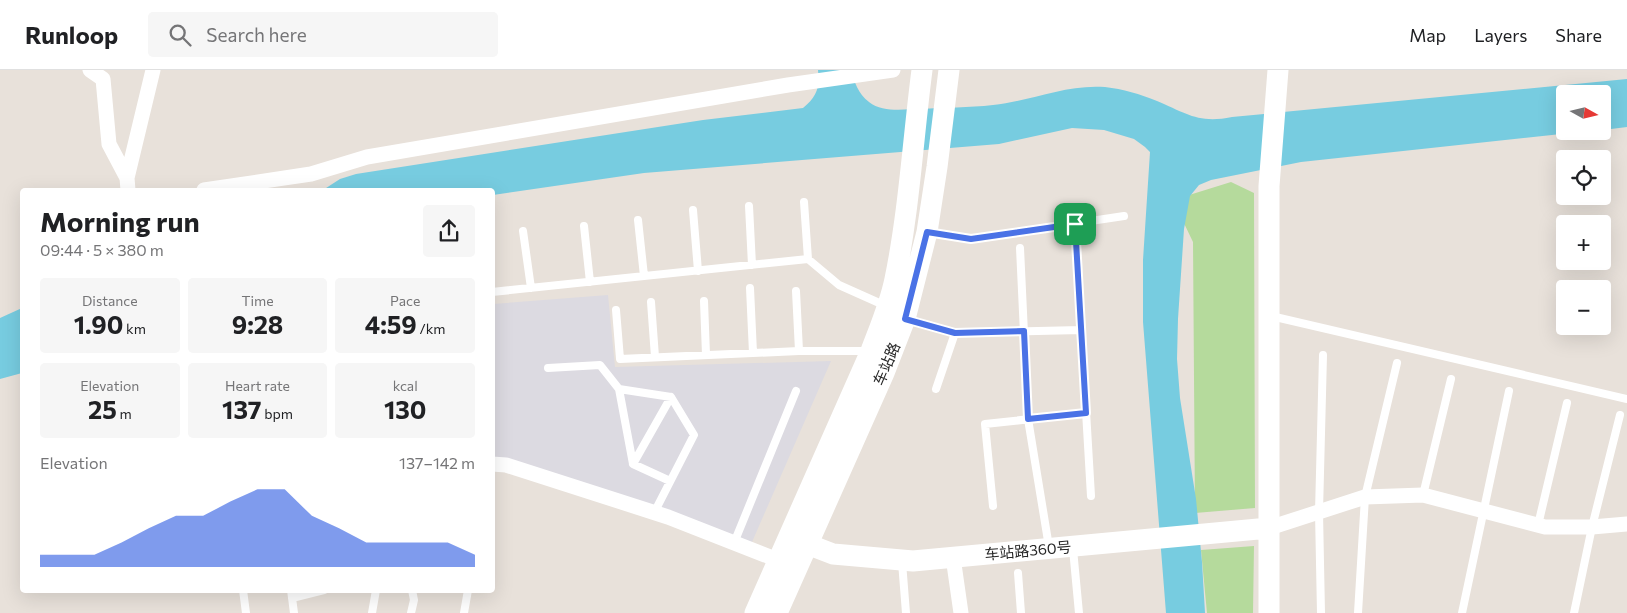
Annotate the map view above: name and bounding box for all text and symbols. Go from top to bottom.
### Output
search box [148,12,498,57]
text: Runloop [25,20,118,49]
icon: search [166,21,194,49]
text: Search here [206,23,307,46]
text: Map [1409,24,1446,46]
text: Layers [1474,24,1527,46]
text: Share [1555,24,1602,46]
north arrow [1556,85,1611,140]
map controls [1556,85,1611,335]
button: locate [1556,150,1611,205]
pin [1054,203,1096,245]
text: Morning run [40,204,200,238]
button: share [423,205,475,257]
icon: arrive [1061,210,1089,238]
button: + [1556,215,1611,270]
text: 09:44 · 5 × 380 m [40,240,164,259]
button: − [1556,280,1611,335]
text: Distance [82,292,138,309]
text: Time [241,292,274,309]
text: Pace [390,292,420,309]
text: 1.90 [74,309,123,339]
text: 9:28 [232,309,283,339]
text: 4:59 [365,309,417,339]
text: km [123,320,146,337]
text: /km [417,320,446,337]
street label: 车站路 [869,339,903,388]
text: Elevation [80,377,139,394]
text: Heart rate [225,377,290,394]
text: kcal [393,377,418,394]
text: 25 [88,394,117,424]
text: 137 [222,394,261,424]
text: 130 [384,394,426,424]
text: m [117,405,132,422]
text: bpm [261,405,293,422]
text: Elevation [40,453,108,472]
text: 137–142 m [399,453,475,472]
street label: 车站路360号 [984,537,1072,563]

